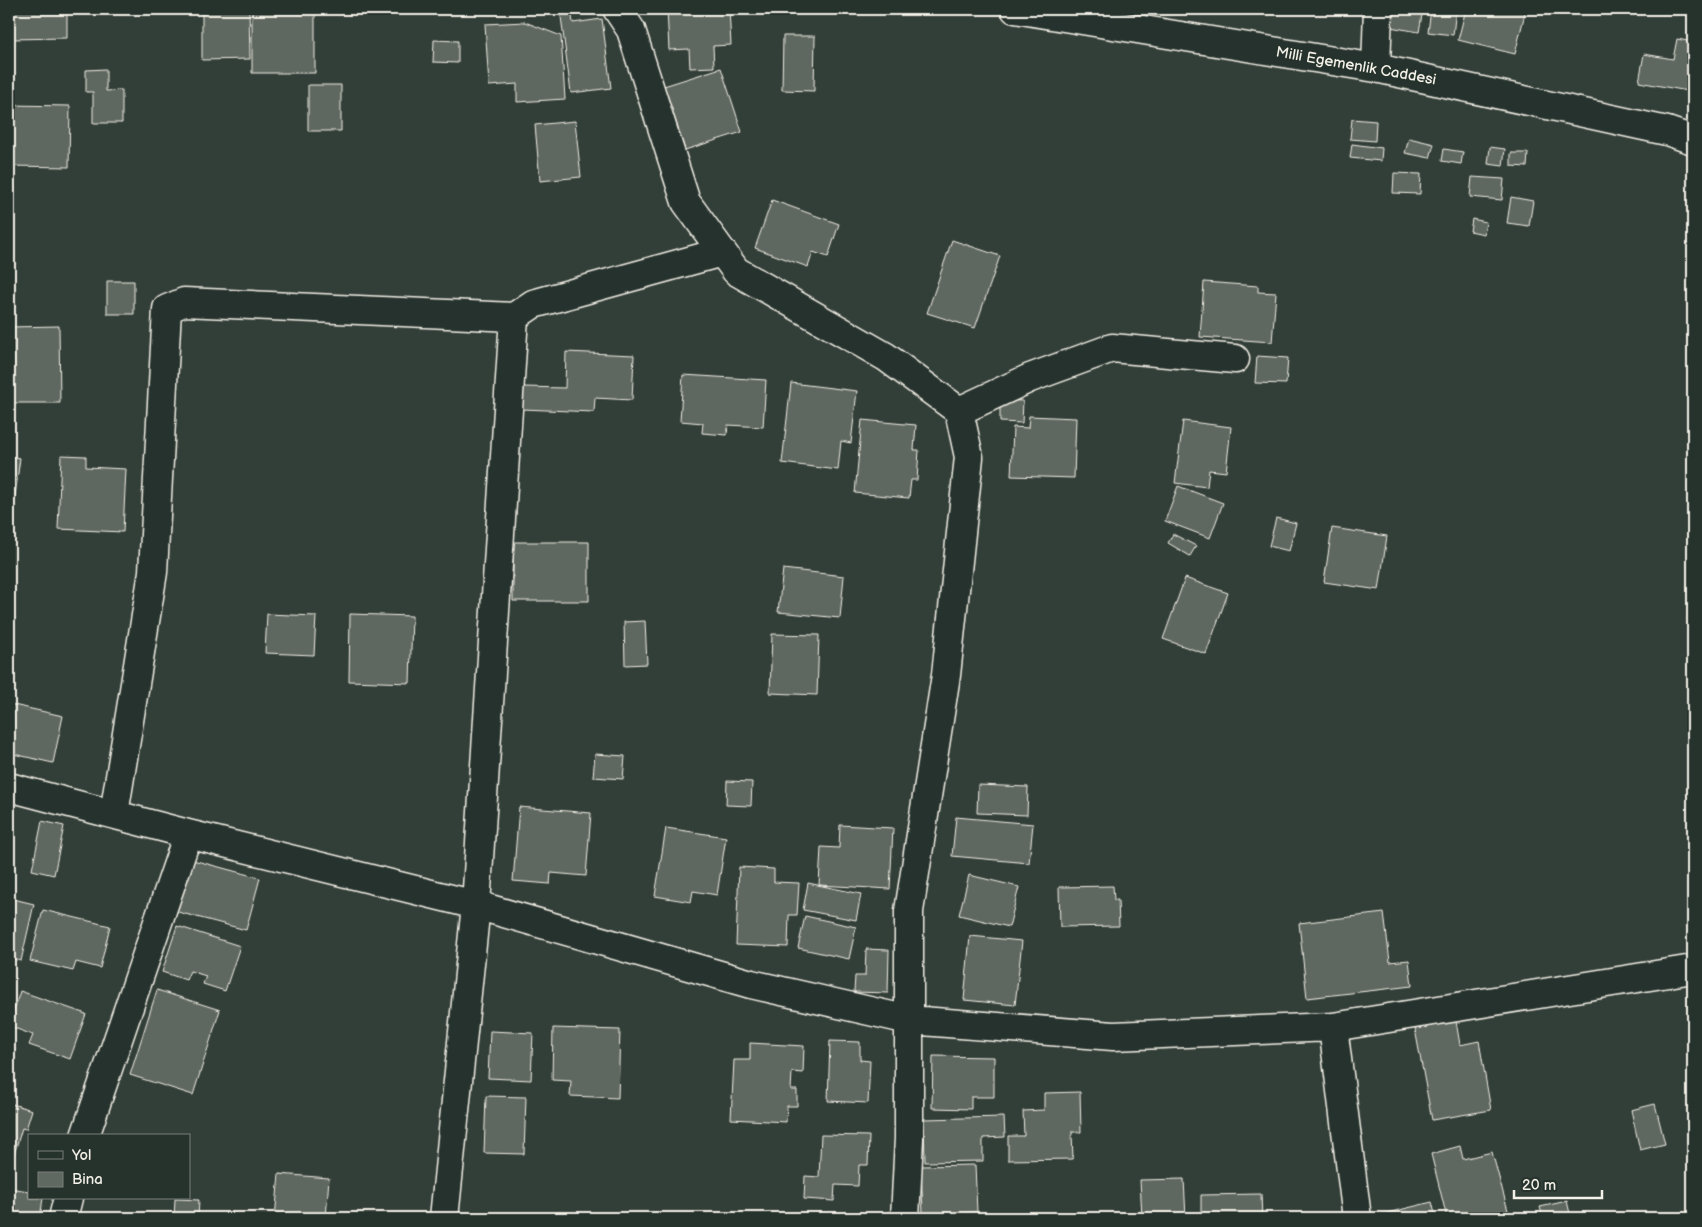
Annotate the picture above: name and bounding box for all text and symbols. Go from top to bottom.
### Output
street label: Milli Egemenlik Caddesi [1274,43,1438,89]
legend [28,1134,190,1200]
text: Yol [71,1146,91,1165]
scale bar [1514,1167,1602,1199]
text: Bina [72,1170,103,1189]
text: 20 m [1522,1176,1556,1195]

